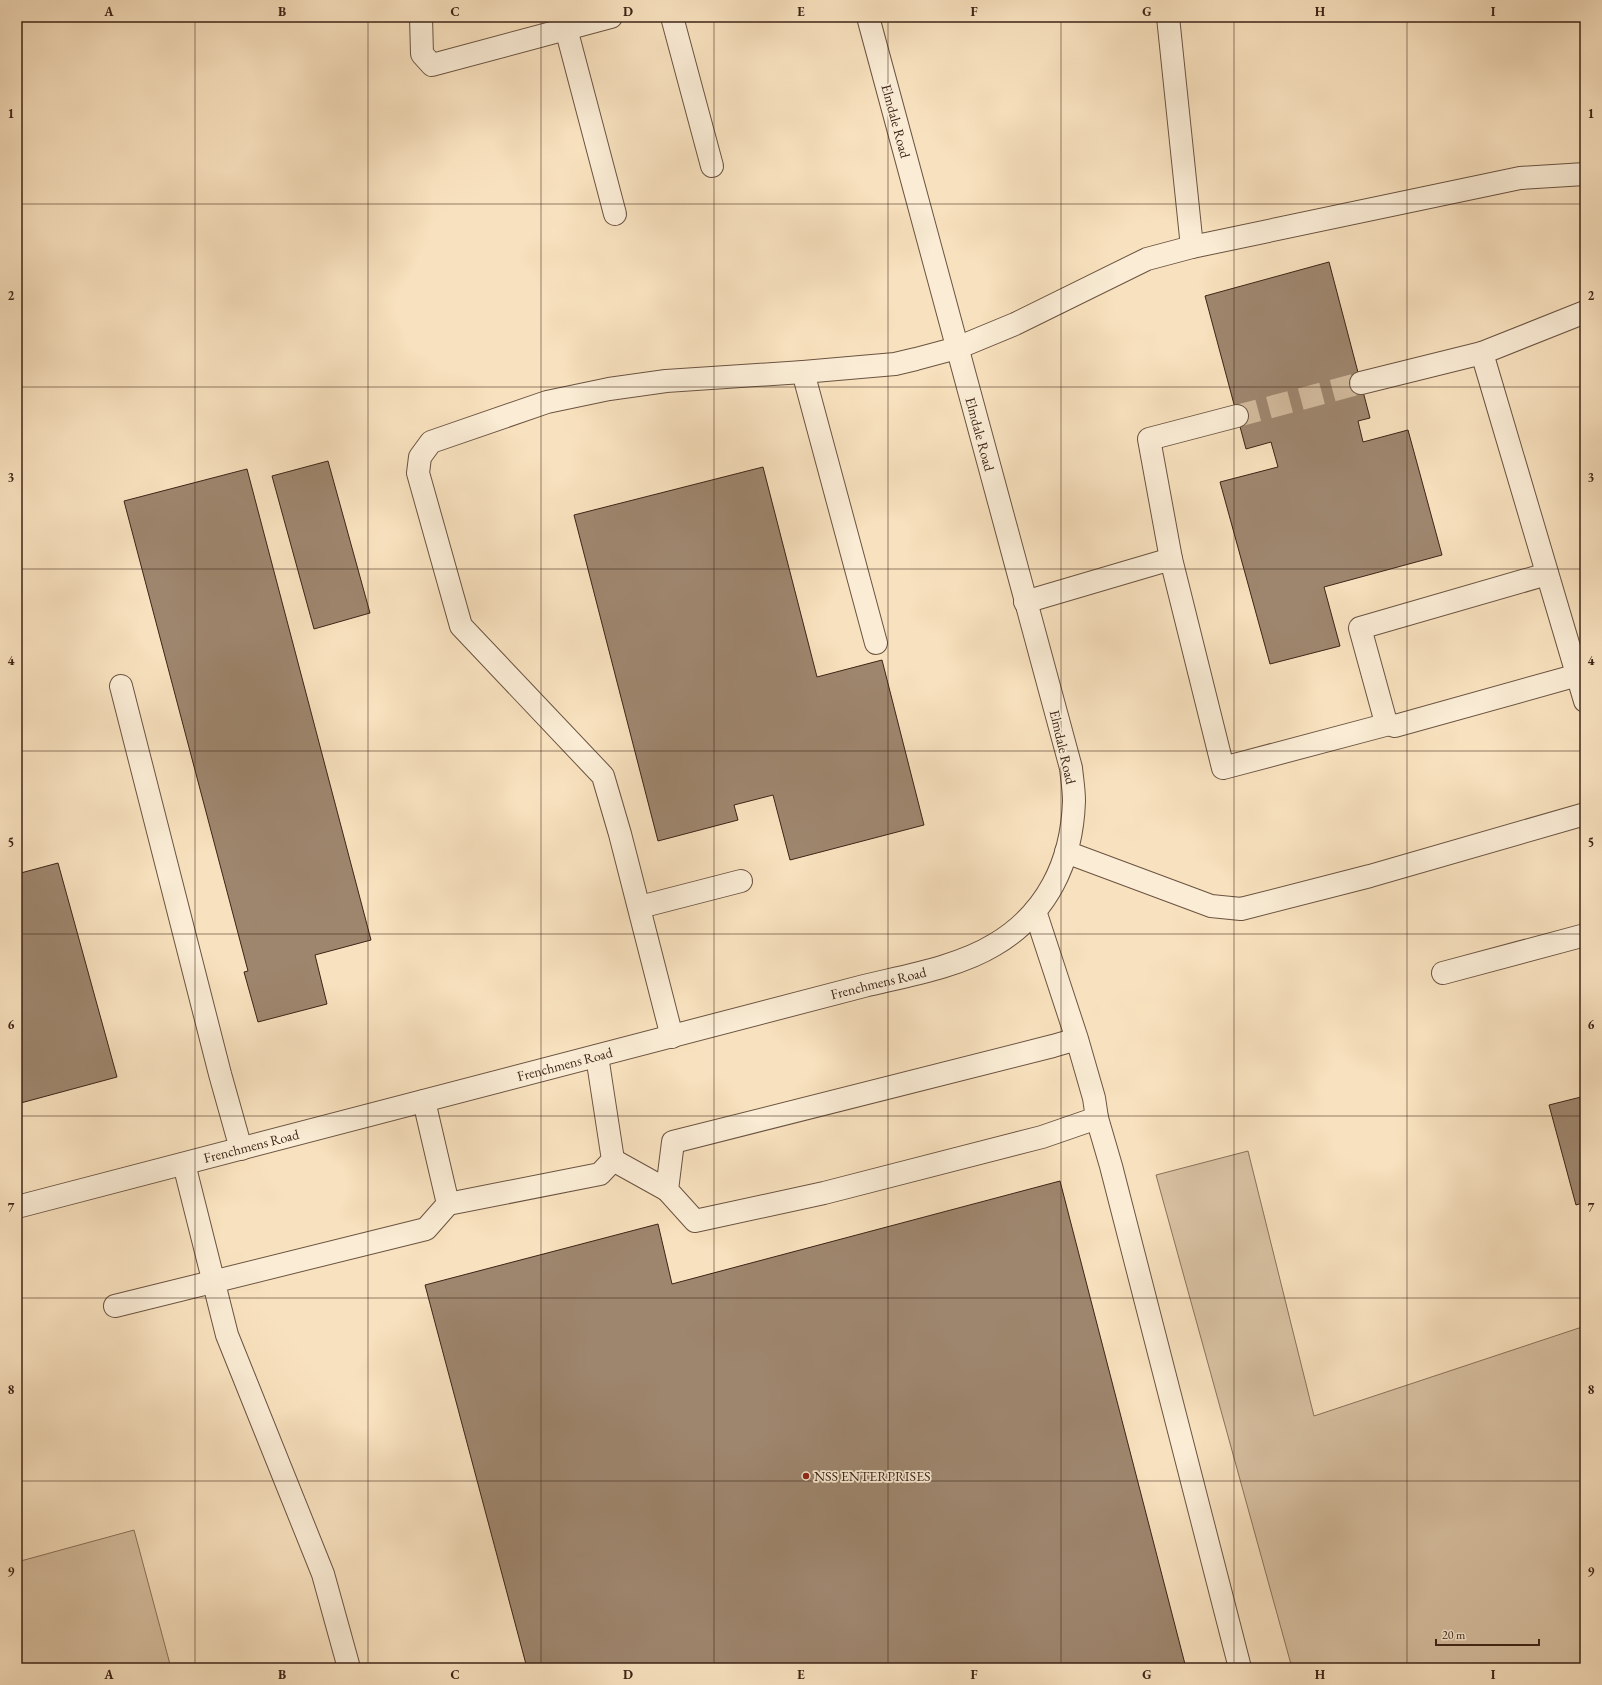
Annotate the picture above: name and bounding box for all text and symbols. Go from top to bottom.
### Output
text: A [103,3,114,20]
text: B [278,3,286,20]
text: C [450,3,460,20]
text: D [623,3,633,20]
text: E [797,3,805,20]
text: F [970,3,978,20]
text: G [1142,3,1152,20]
text: H [1315,3,1326,20]
text: I [1491,3,1496,20]
street label: Elmdale Road [878,82,915,161]
text: 1 [8,105,15,122]
text: 1 [1588,105,1595,122]
text: 2 [8,287,15,304]
text: 2 [1588,287,1595,304]
street label: Elmdale Road [962,395,999,474]
text: 3 [8,469,15,486]
text: 3 [1588,469,1595,486]
text: 4 [8,652,15,669]
text: 4 [1588,652,1595,669]
street label: Elmdale Road [1046,708,1080,787]
text: 5 [8,834,14,851]
text: 5 [1588,834,1594,851]
street label: Frenchmens Road [828,962,929,1003]
text: 6 [8,1016,15,1033]
text: 6 [1588,1016,1595,1033]
street label: Frenchmens Road [515,1043,615,1085]
street label: Frenchmens Road [201,1125,302,1167]
text: 7 [8,1199,15,1216]
text: 7 [1588,1199,1595,1216]
text: 8 [8,1381,15,1398]
text: 8 [1588,1381,1595,1398]
place label: NSS ENTERPRISES [814,1467,931,1485]
marker: NSS ENTERPRISES [801,1471,811,1481]
text: 9 [8,1563,15,1580]
text: 9 [1588,1563,1595,1580]
scale bar [1436,1621,1539,1647]
text: 20 m [1442,1627,1466,1643]
text: A [103,1666,114,1683]
text: B [278,1666,286,1683]
text: C [450,1666,460,1683]
text: D [623,1666,633,1683]
text: E [797,1666,805,1683]
text: F [970,1666,978,1683]
text: G [1142,1666,1152,1683]
text: H [1315,1666,1326,1683]
text: I [1491,1666,1496,1683]

